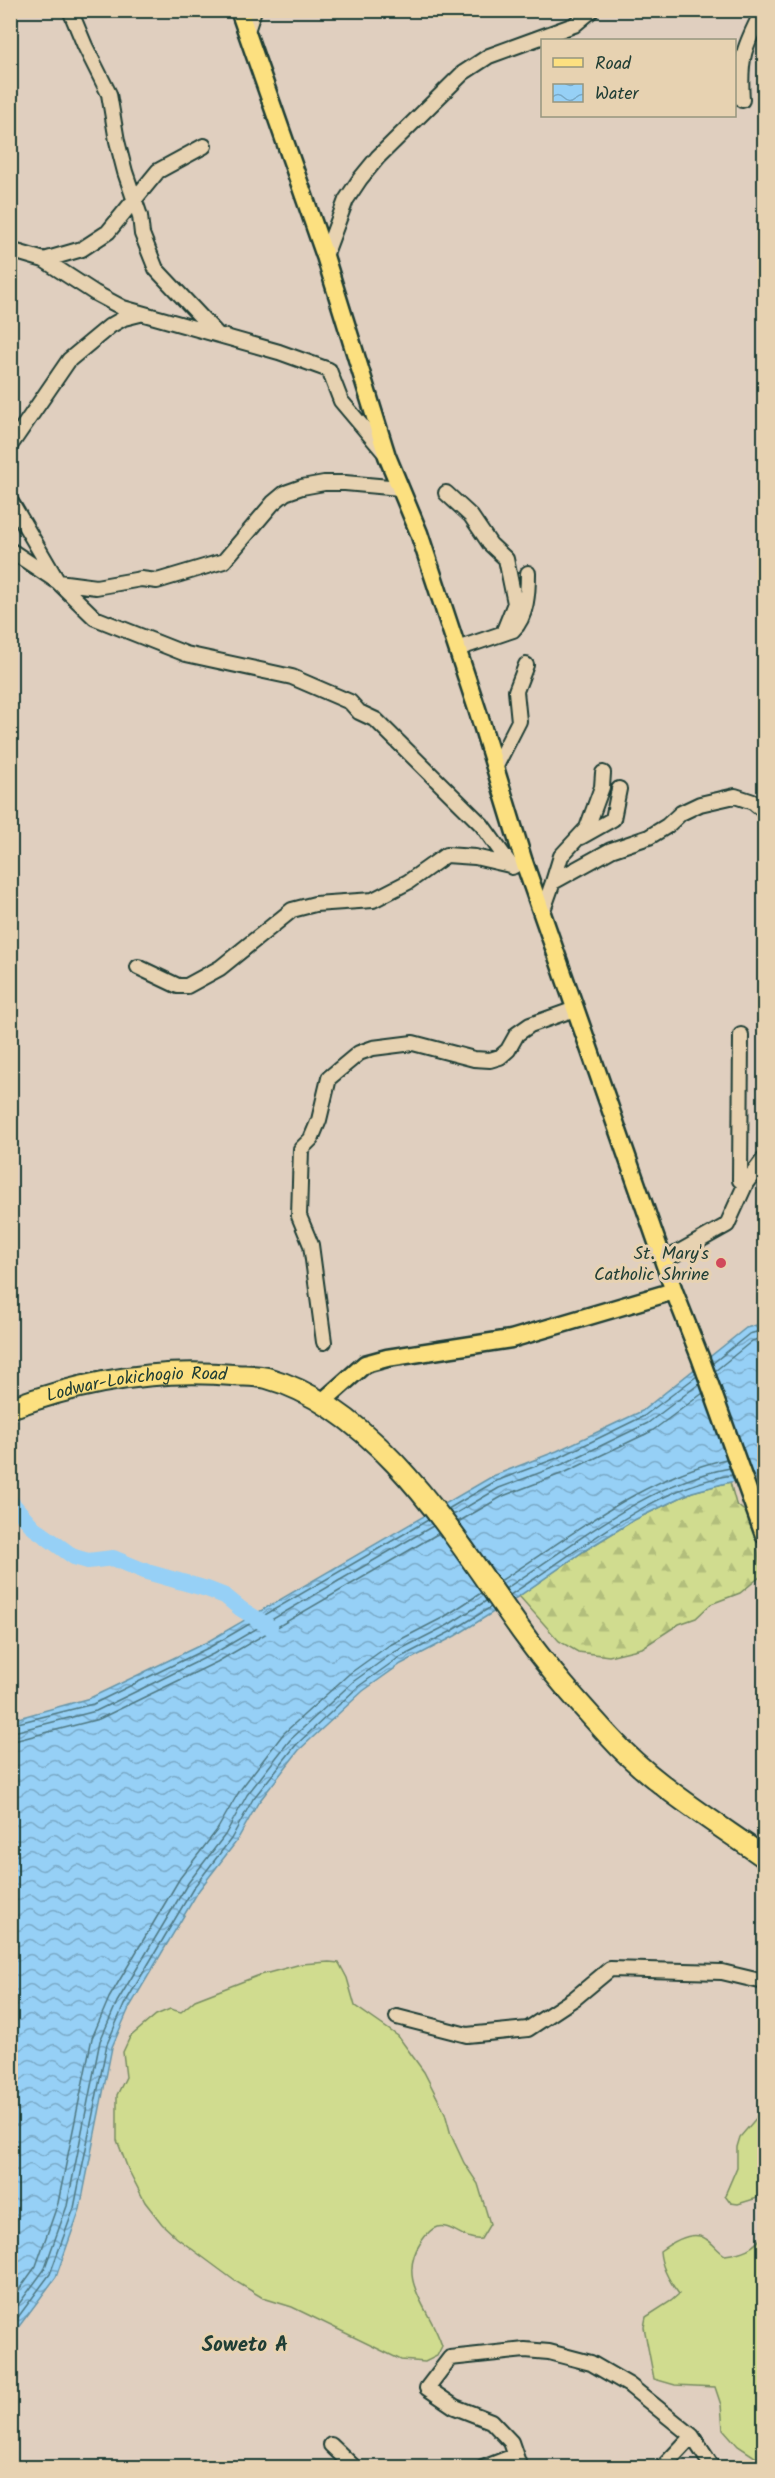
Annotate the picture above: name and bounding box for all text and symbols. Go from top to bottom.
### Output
legend [541,39,736,117]
text: Road [595,50,632,79]
text: Water [595,80,640,109]
place label: St. Mary's Catholic Shrine [594,1240,709,1290]
marker: St. Mary's Catholic Shrine [714,1256,728,1270]
street label: Lodwar-Lokichogio Road [43,1360,229,1411]
district label: Soweto A [202,2329,288,2362]

